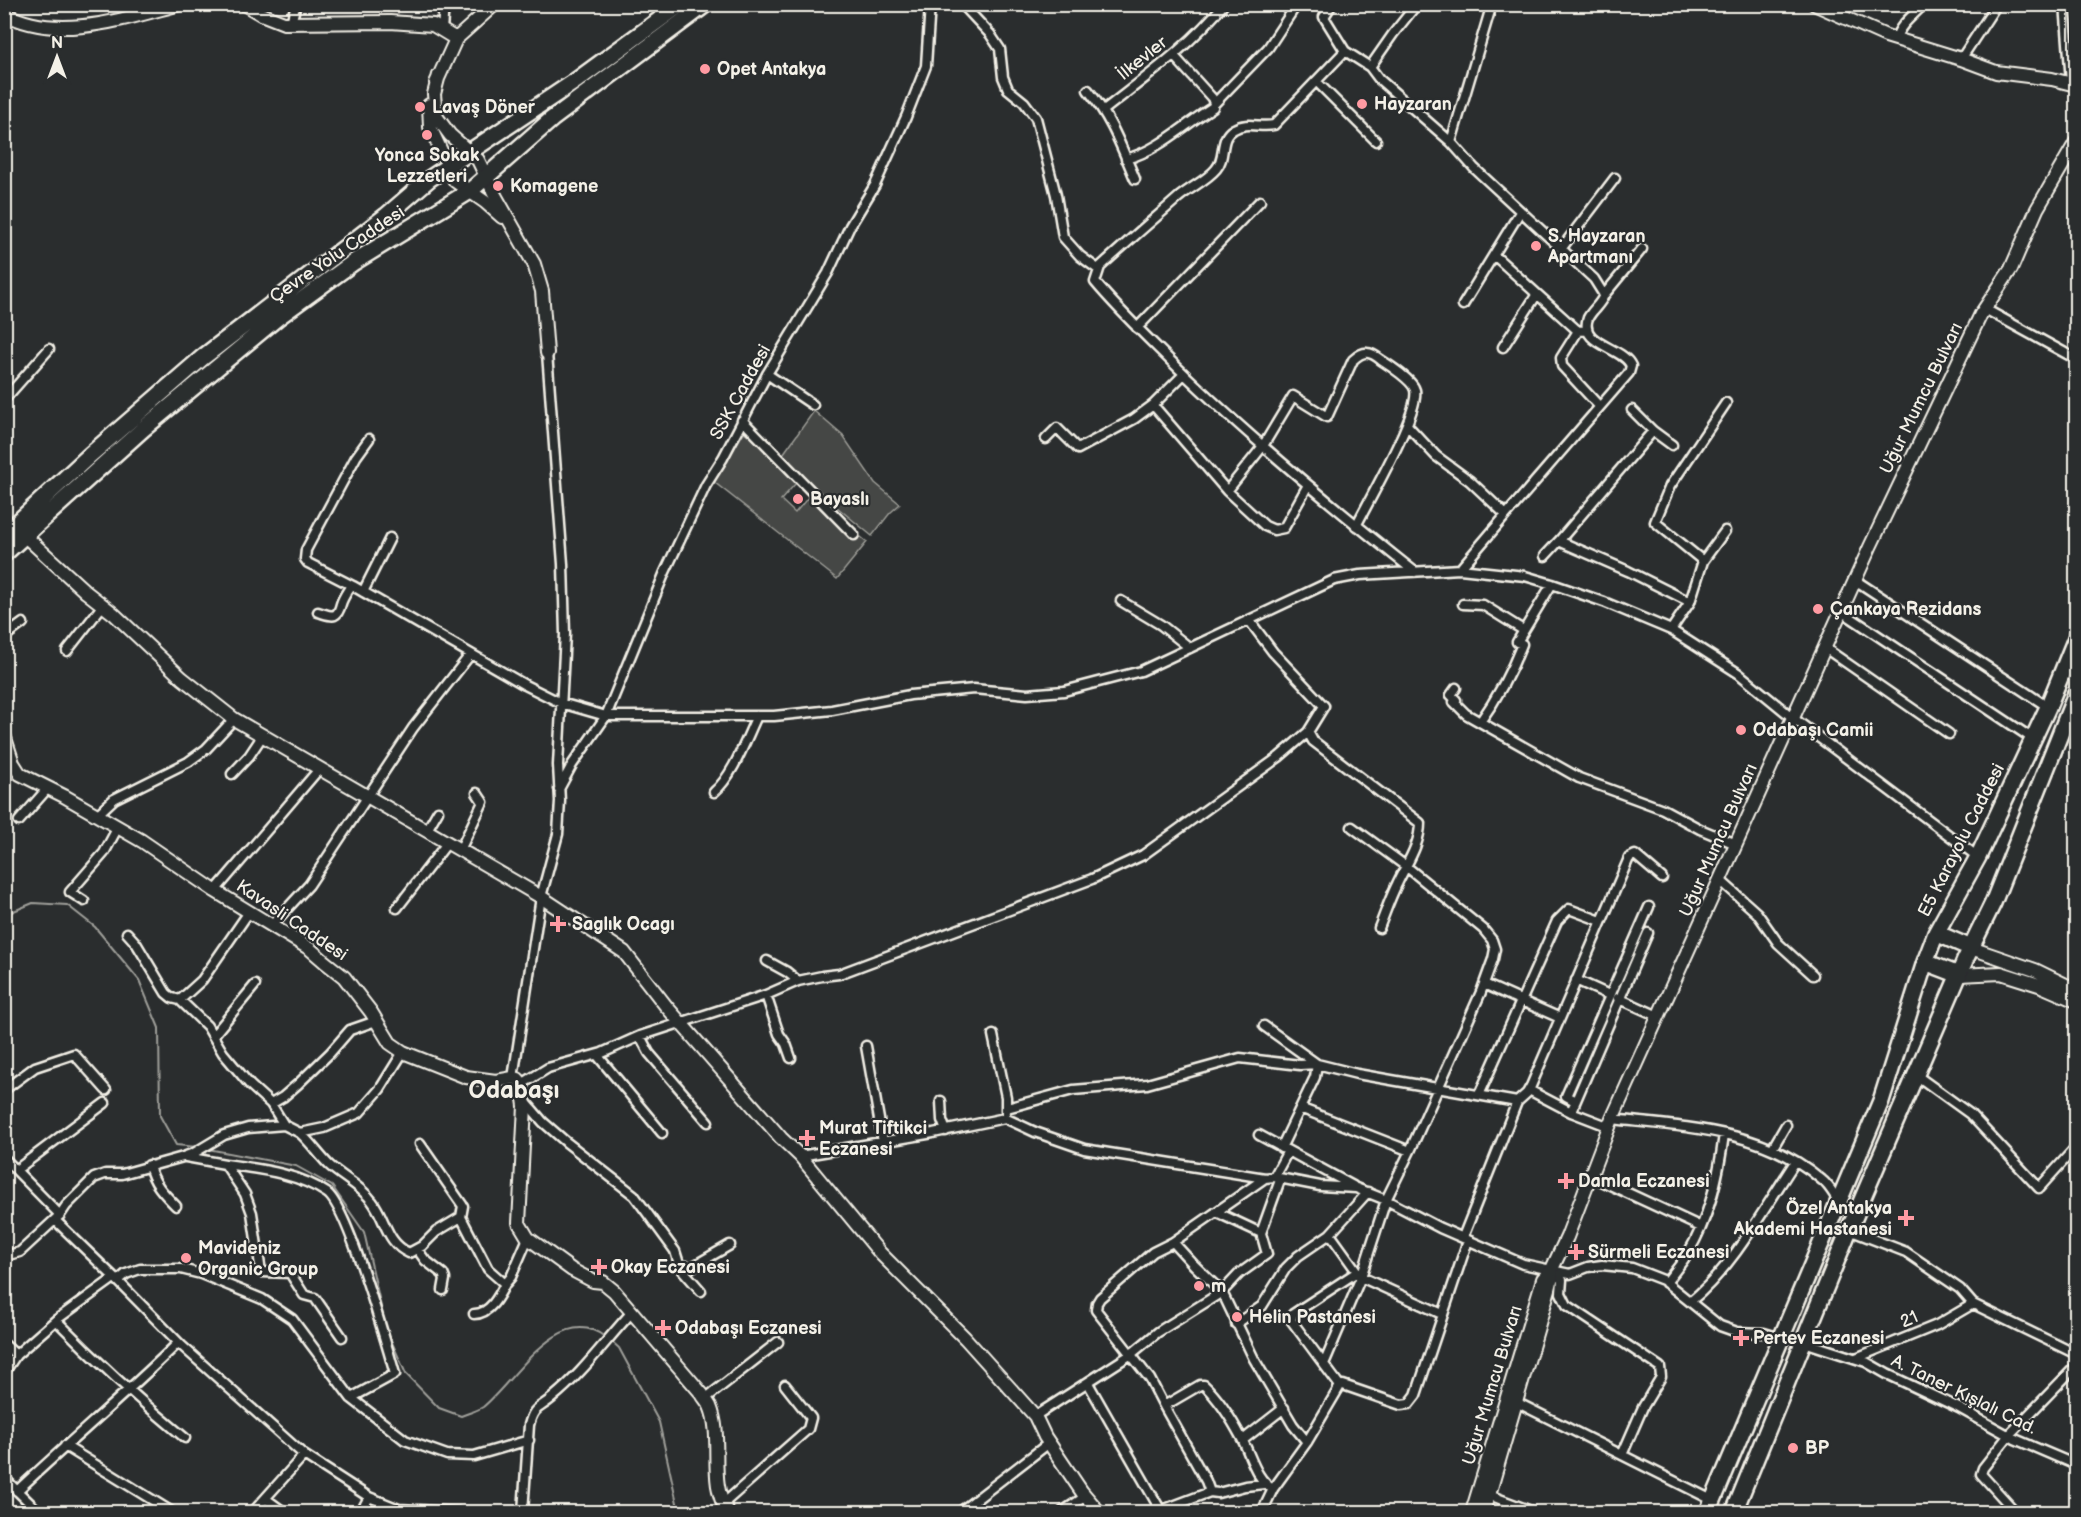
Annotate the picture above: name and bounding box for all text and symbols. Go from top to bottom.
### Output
north arrow [27,27,87,87]
street label: İlkevler [1113,31,1172,85]
text: N [51,34,63,53]
place label: Opet Antakya [717,59,826,80]
marker: Opet Antakya [698,62,712,76]
place label: Hayzaran [1374,94,1452,115]
place label: Lavaş Döner [432,97,536,118]
marker: Hayzaran [1355,97,1369,111]
marker: Lavaş Döner [413,100,427,114]
marker: Yonca Sokak Lezzetleri [420,128,434,142]
place label: Yonca Sokak Lezzetleri [375,145,480,187]
place label: Komagene [510,176,598,197]
marker: Komagene [491,179,505,193]
street label: Çevre Yolu Caddesi [266,202,409,307]
place label: S. Hayzaran Apartmanı [1547,226,1645,268]
marker: S. Hayzaran Apartmanı [1529,239,1543,253]
street label: Uğur Mumcu Bulvarı [1876,319,1967,477]
street label: SSK Caddesi [706,341,775,444]
place label: Bayaslı [810,489,869,510]
marker: Bayaslı [791,492,805,506]
place label: Çankaya Rezidans [1830,599,1982,620]
marker: Çankaya Rezidans [1811,602,1825,616]
place label: Odabaşı Camii [1753,720,1873,741]
marker: Odabaşı Camii [1734,723,1748,737]
street label: Uğur Mumcu Bulvarı [1675,760,1762,920]
street label: E5 Karayolu Caddesi [1914,760,2009,920]
street label: Kavasli Caddesi [232,875,351,965]
place label: Saglık Ocagı [572,914,675,935]
marker: Saglık Ocagı [549,915,567,933]
district label: Odabaşı [469,1076,559,1105]
place label: Murat Tiftikci Eczanesi [819,1118,927,1160]
marker: Murat Tiftikci Eczanesi [800,1131,814,1145]
place label: Damla Eczanesi [1578,1171,1710,1192]
marker: Damla Eczanesi [1559,1174,1573,1188]
place label: Özel Antakya Akademi Hastanesi [1733,1197,1892,1240]
marker: Özel Antakya Akademi Hastanesi [1897,1209,1915,1227]
place label: Mavideniz Organic Group [198,1238,318,1280]
place label: Sürmeli Eczanesi [1588,1242,1729,1263]
marker: Sürmeli Eczanesi [1569,1245,1583,1259]
marker: Mavideniz Organic Group [179,1251,193,1265]
place label: Okay Eczanesi [611,1257,730,1278]
marker: Okay Eczanesi [592,1260,606,1274]
place label: m [1211,1276,1226,1297]
marker: m [1192,1279,1206,1293]
street label: Uğur Mumcu Bulvarı [1458,1303,1527,1467]
street label: 21 [1897,1306,1921,1333]
place label: Helin Pastanesi [1249,1307,1376,1328]
marker: Helin Pastanesi [1230,1310,1244,1324]
place label: Odabaşı Eczanesi [675,1318,822,1339]
marker: Odabaşı Eczanesi [656,1321,670,1335]
place label: Pertev Eczanesi [1753,1328,1884,1349]
marker: Pertev Eczanesi [1734,1331,1748,1345]
street label: A. Taner Kışlalı Cad. [1888,1350,2040,1439]
place label: BP [1805,1438,1830,1459]
marker: BP [1786,1441,1800,1455]

